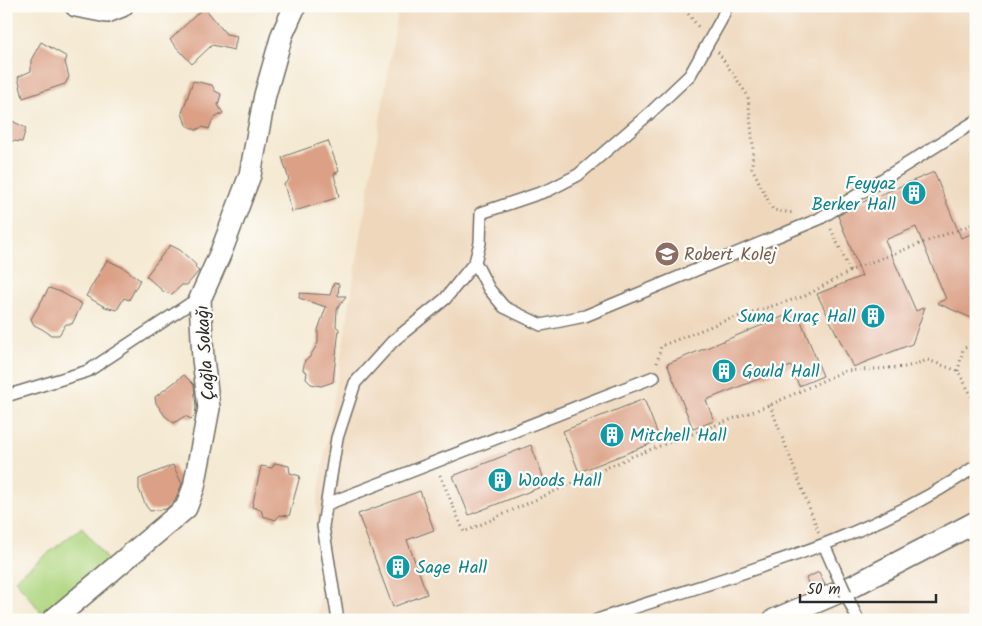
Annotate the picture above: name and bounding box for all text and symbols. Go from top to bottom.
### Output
place label: Feyyaz Berker Hall [811,170,897,220]
building icon: Feyyaz Berker Hall [901,180,927,206]
school or university icon: Robert Kolej [654,241,680,267]
place label: Robert Kolej [684,241,778,270]
place label: Suna Kıraç Hall [738,303,857,332]
building icon: Suna Kıraç Hall [860,303,886,329]
street label: Çağla Sokağı [189,304,224,402]
building icon: Gould Hall [711,358,737,384]
place label: Gould Hall [742,358,820,387]
building icon: Mitchell Hall [599,422,625,448]
place label: Mitchell Hall [630,422,727,451]
building icon: Woods Hall [487,467,513,493]
place label: Woods Hall [518,467,602,496]
building icon: Sage Hall [385,554,411,580]
place label: Sage Hall [416,554,488,583]
scale bar [800,571,936,603]
text: 50 m [807,578,841,602]

